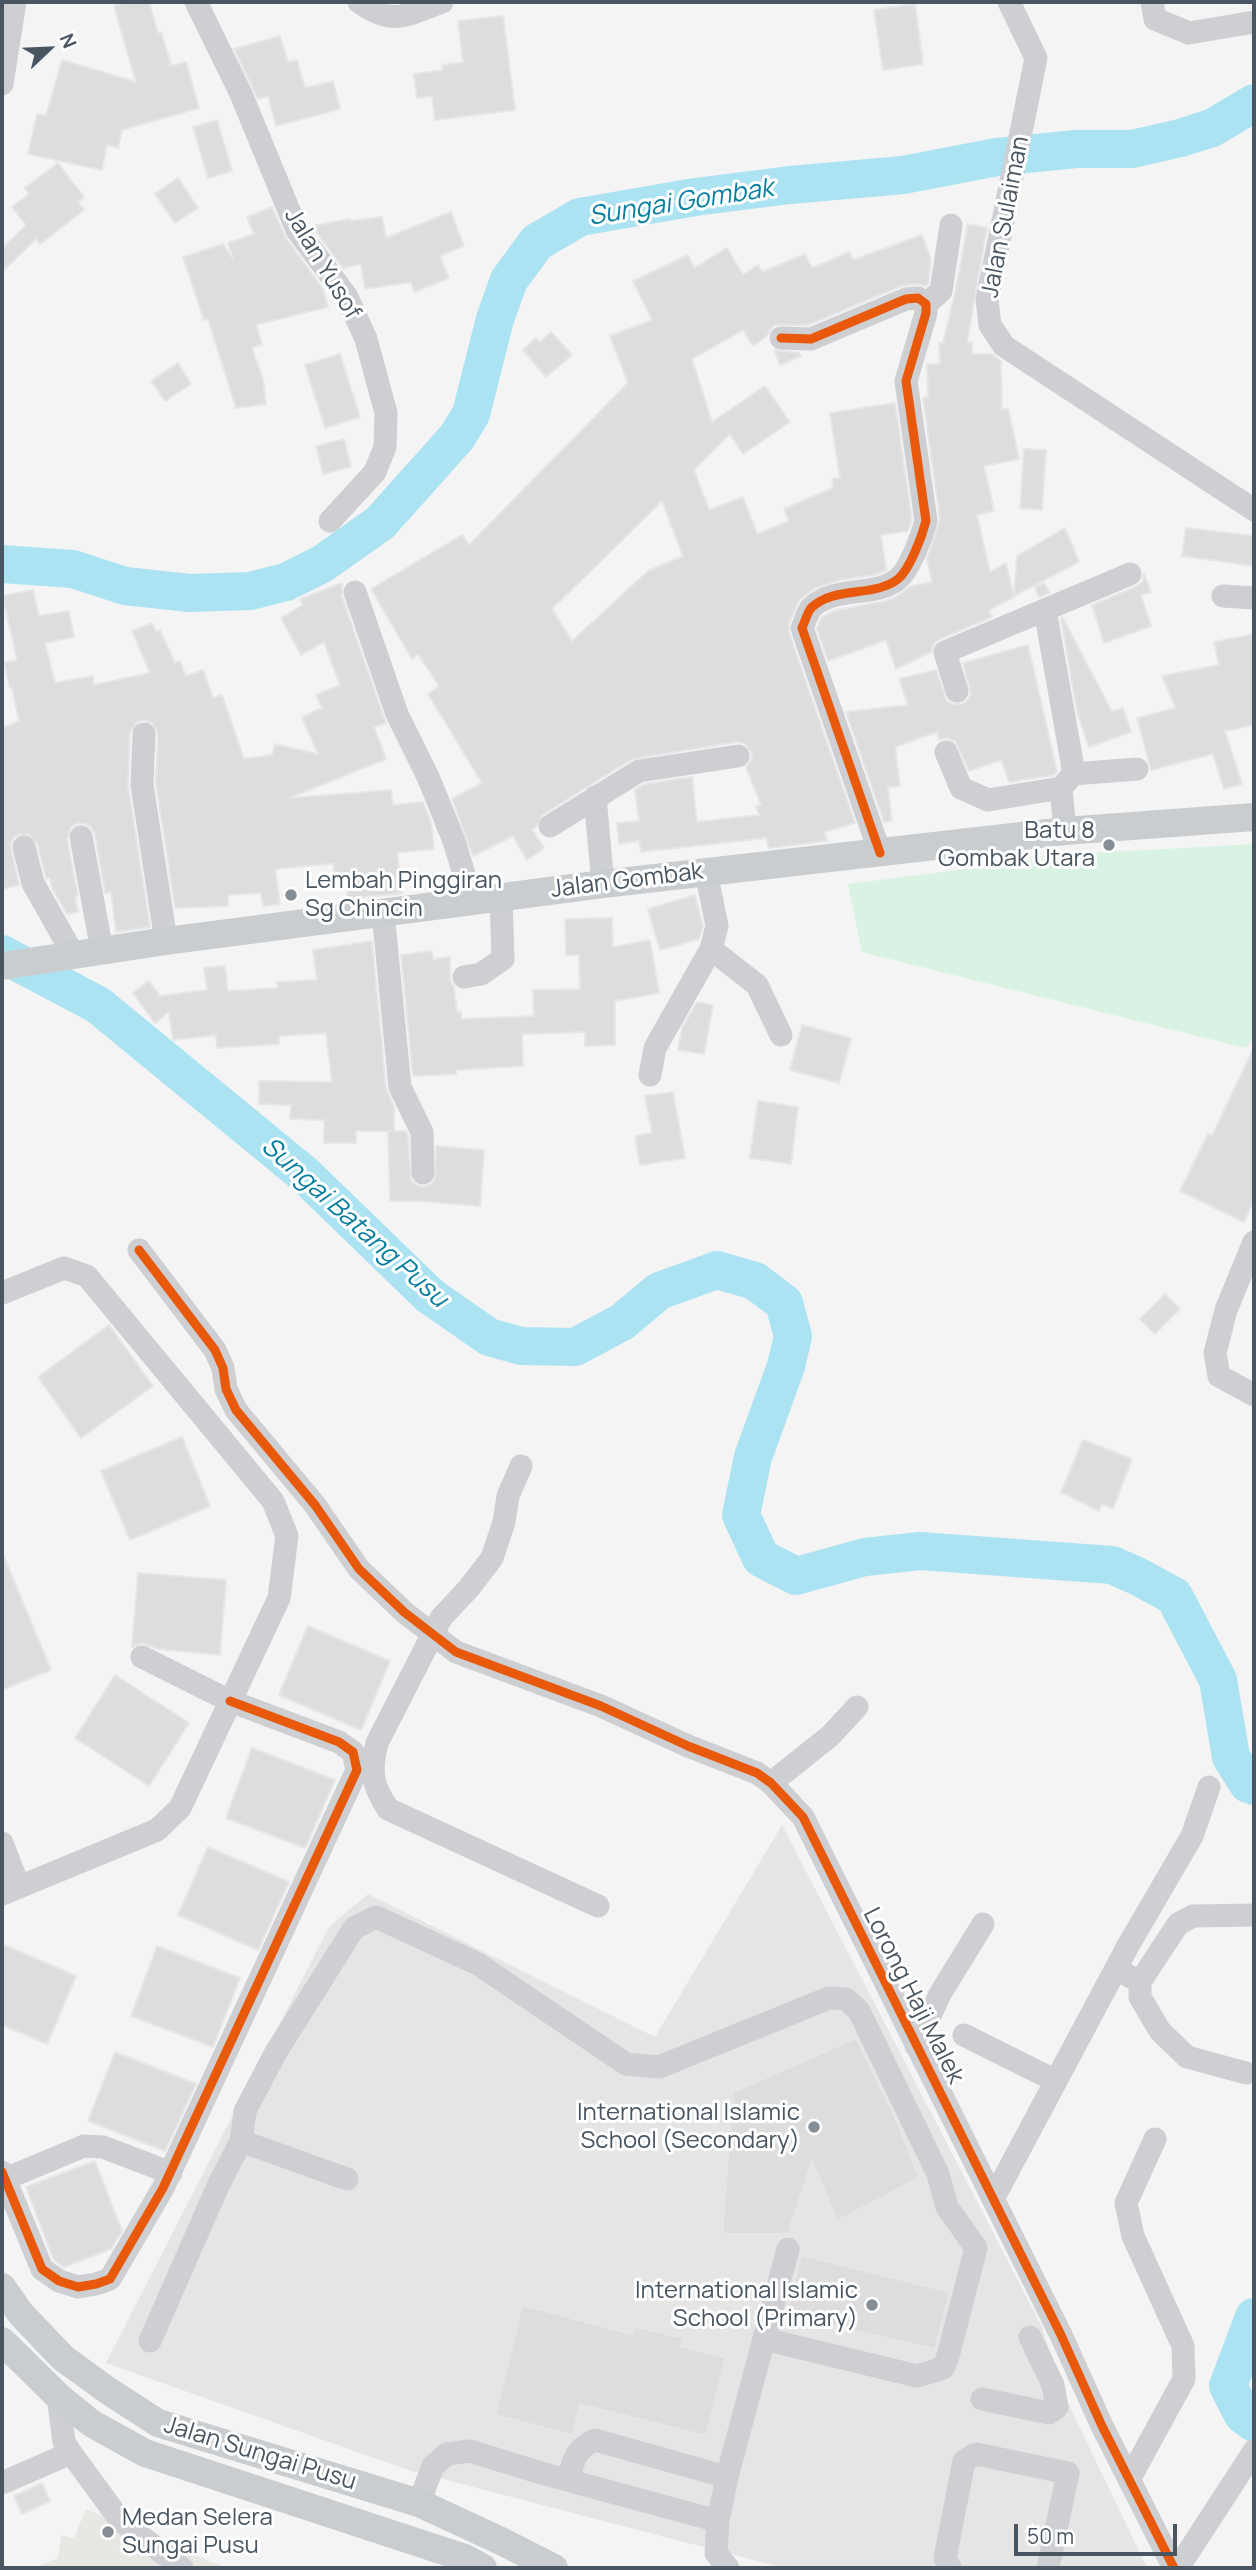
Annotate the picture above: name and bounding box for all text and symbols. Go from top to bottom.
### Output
north arrow [14,14,84,84]
text: N [54,29,83,52]
street label: Jalan Sulaiman [976,134,1036,300]
water label: Sungai Gombak [586,173,776,233]
street label: Jalan Yusof [278,203,366,325]
place label: Batu 8 Gombak Utara [938,817,1095,873]
marker: Batu 8 Gombak Utara [1101,837,1117,853]
street label: Jalan Gombak [549,857,705,905]
place label: Lembah Pinggiran Sg Chincin [305,867,502,923]
marker: Lembah Pinggiran Sg Chincin [283,887,299,903]
water label: Sungai Batang Pusu [255,1131,453,1315]
street label: Lorong Haji Malek [856,1903,970,2089]
place label: International Islamic School (Secondary) [577,2099,800,2155]
marker: International Islamic School (Secondary) [806,2119,822,2135]
place label: International Islamic School (Primary) [635,2277,858,2333]
marker: International Islamic School (Primary) [864,2297,880,2313]
street label: Jalan Sungai Pusu [160,2411,360,2497]
place label: Medan Selera Sungai Pusu [122,2504,273,2560]
scale bar [1018,2510,1181,2554]
text: 50 m [1027,2522,1074,2550]
marker: Medan Selera Sungai Pusu [100,2524,116,2540]

